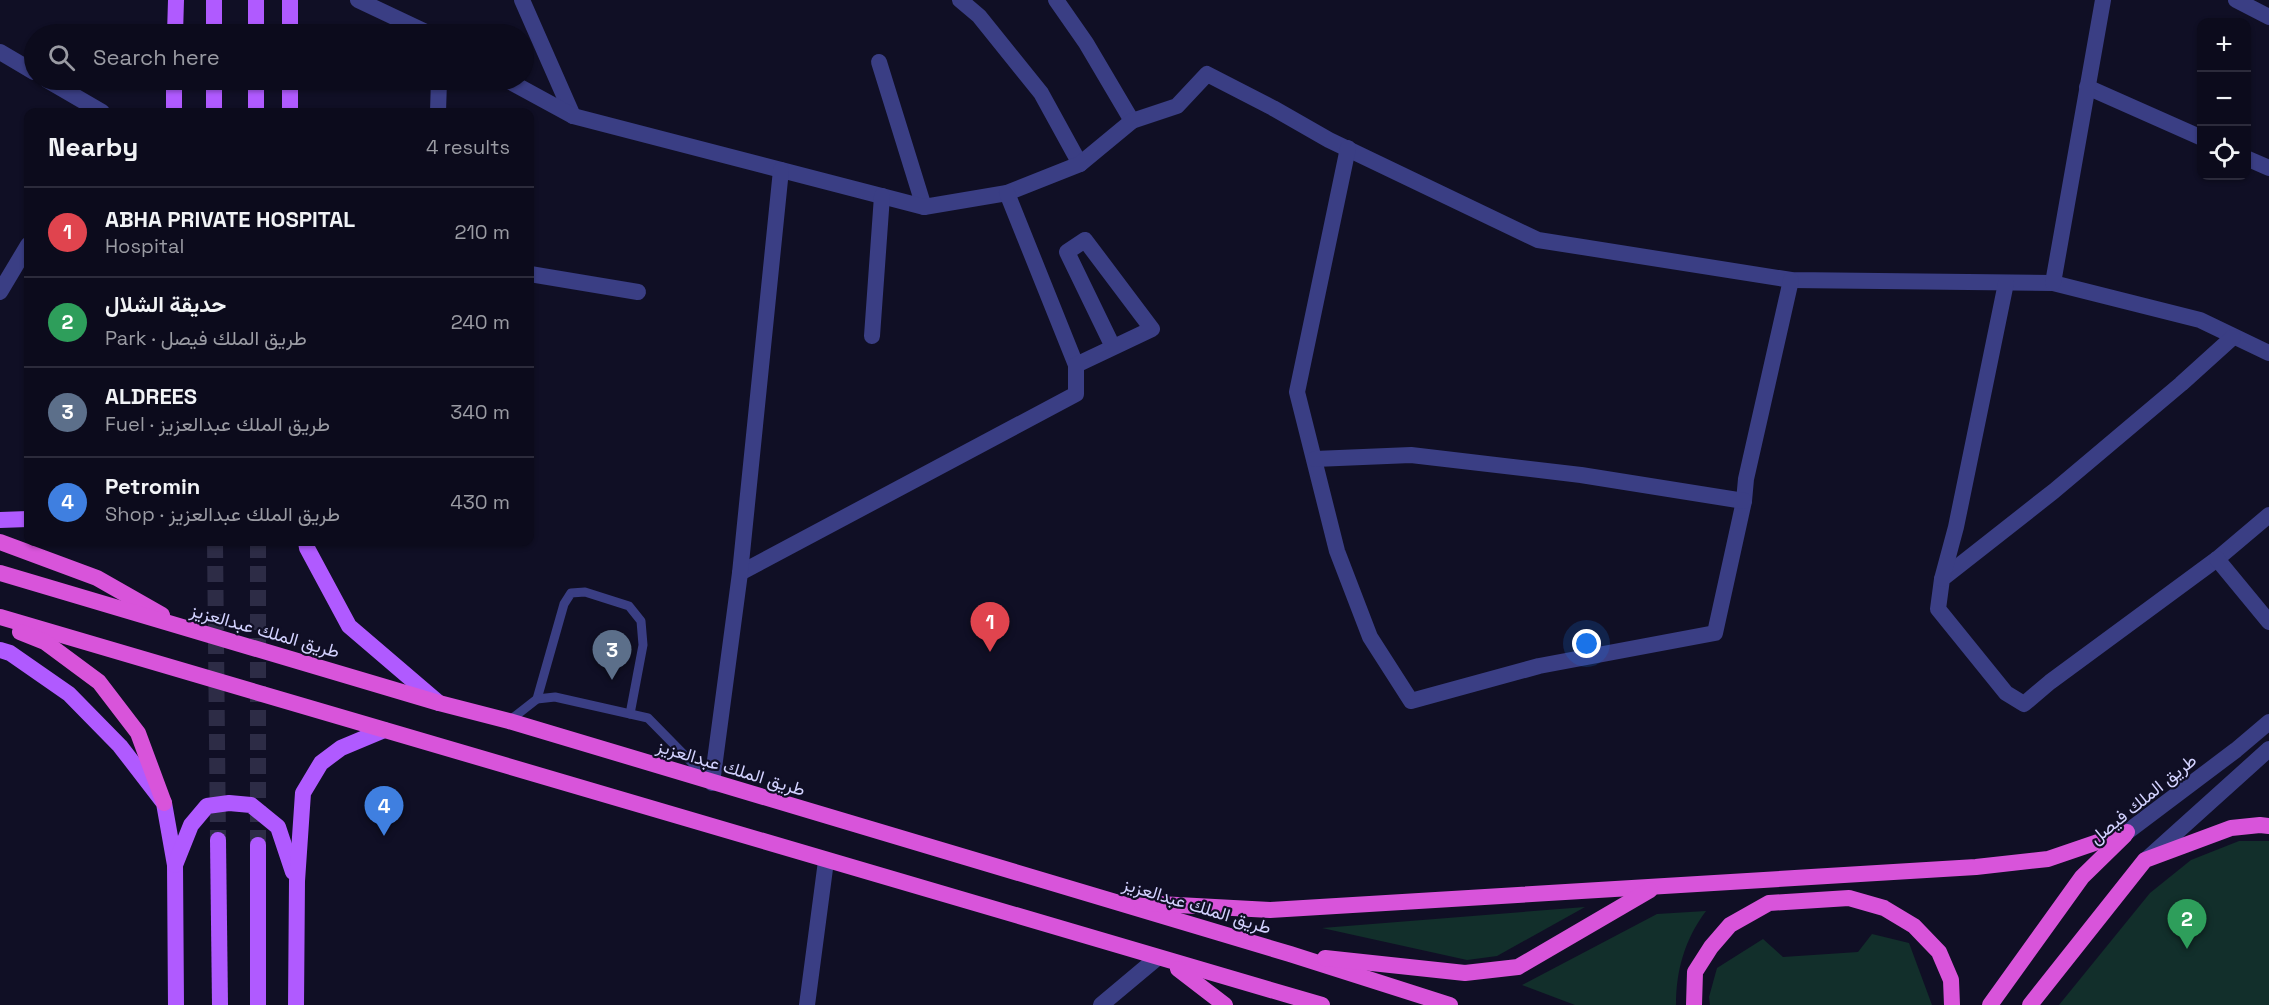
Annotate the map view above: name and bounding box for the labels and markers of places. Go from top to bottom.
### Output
pin: 1 [970,602,1010,652]
pin: 3 [592,630,632,680]
pin: 4 [364,786,404,836]
pin: 2 [2168,900,2206,949]

